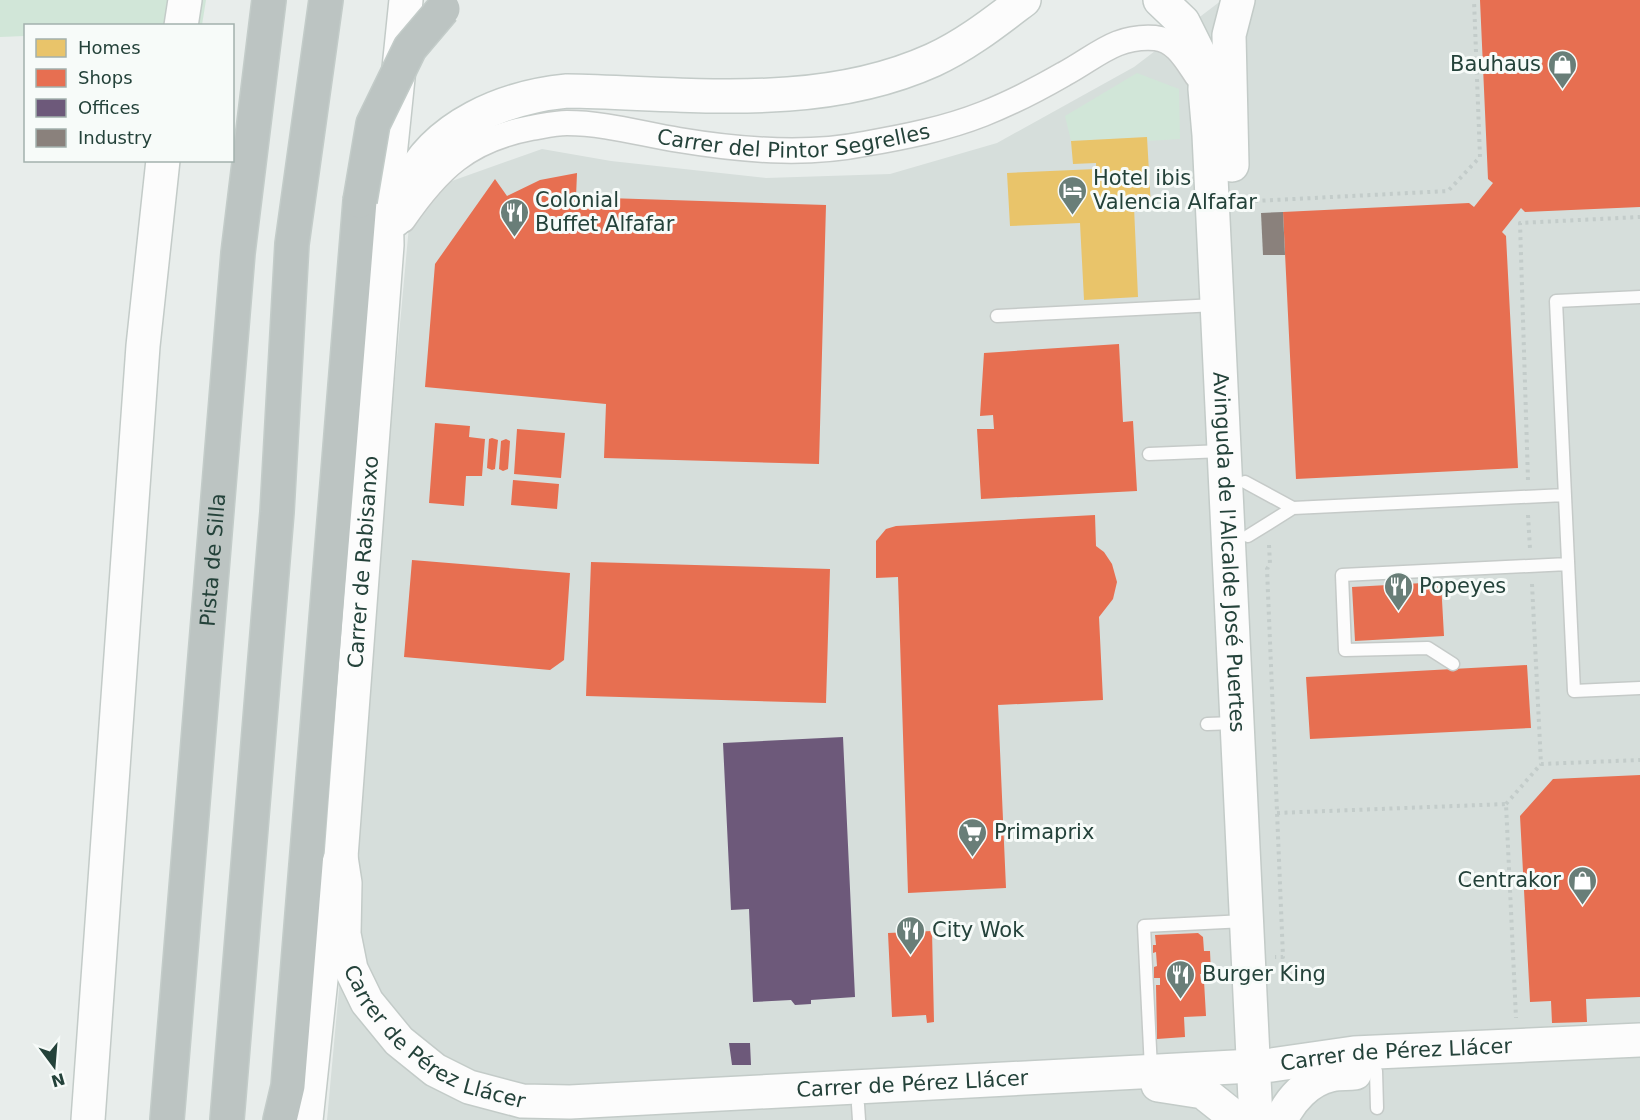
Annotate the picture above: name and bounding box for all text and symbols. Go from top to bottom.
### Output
legend [24,24,234,162]
text: Homes [78,37,141,58]
shop icon: Bauhaus [1546,48,1578,90]
place label: Bauhaus [1450,52,1541,76]
text: Shops [78,67,133,88]
text: Offices [78,97,140,118]
street label: Carrer del Pintor Segrelles [655,119,932,163]
text: Industry [78,127,152,148]
place label: Hotel ibis Valencia Alfafar [1093,166,1257,214]
hotel icon: Hotel ibis Valencia Alfafar [1056,174,1088,216]
place label: Colonial Buffet Alfafar [535,188,675,236]
restaurant icon: Colonial Buffet Alfafar [498,196,530,238]
street label: Avinguda de l'Alcalde José Puertes [1208,371,1249,733]
street label: Carrer de Rabisanxo [343,455,383,669]
street label: Pista de Silla [195,492,230,627]
restaurant icon: Popeyes [1382,570,1414,612]
place label: Popeyes [1419,574,1506,598]
supermarket icon: Primaprix [957,816,989,858]
place label: Primaprix [994,820,1094,844]
shop icon: Centrakor [1566,864,1598,906]
place label: Centrakor [1457,868,1561,892]
restaurant icon: City Wok [895,914,927,956]
place label: City Wok [932,918,1025,942]
restaurant icon: Burger King [1165,958,1197,1000]
street label: Carrer de Pérez Llácer [339,961,528,1113]
place label: Burger King [1202,962,1326,986]
street label: Carrer de Pérez Llácer [1279,1034,1513,1076]
north arrow [24,1036,84,1096]
street label: Carrer de Pérez Llácer [796,1066,1029,1102]
text: N [49,1069,67,1091]

